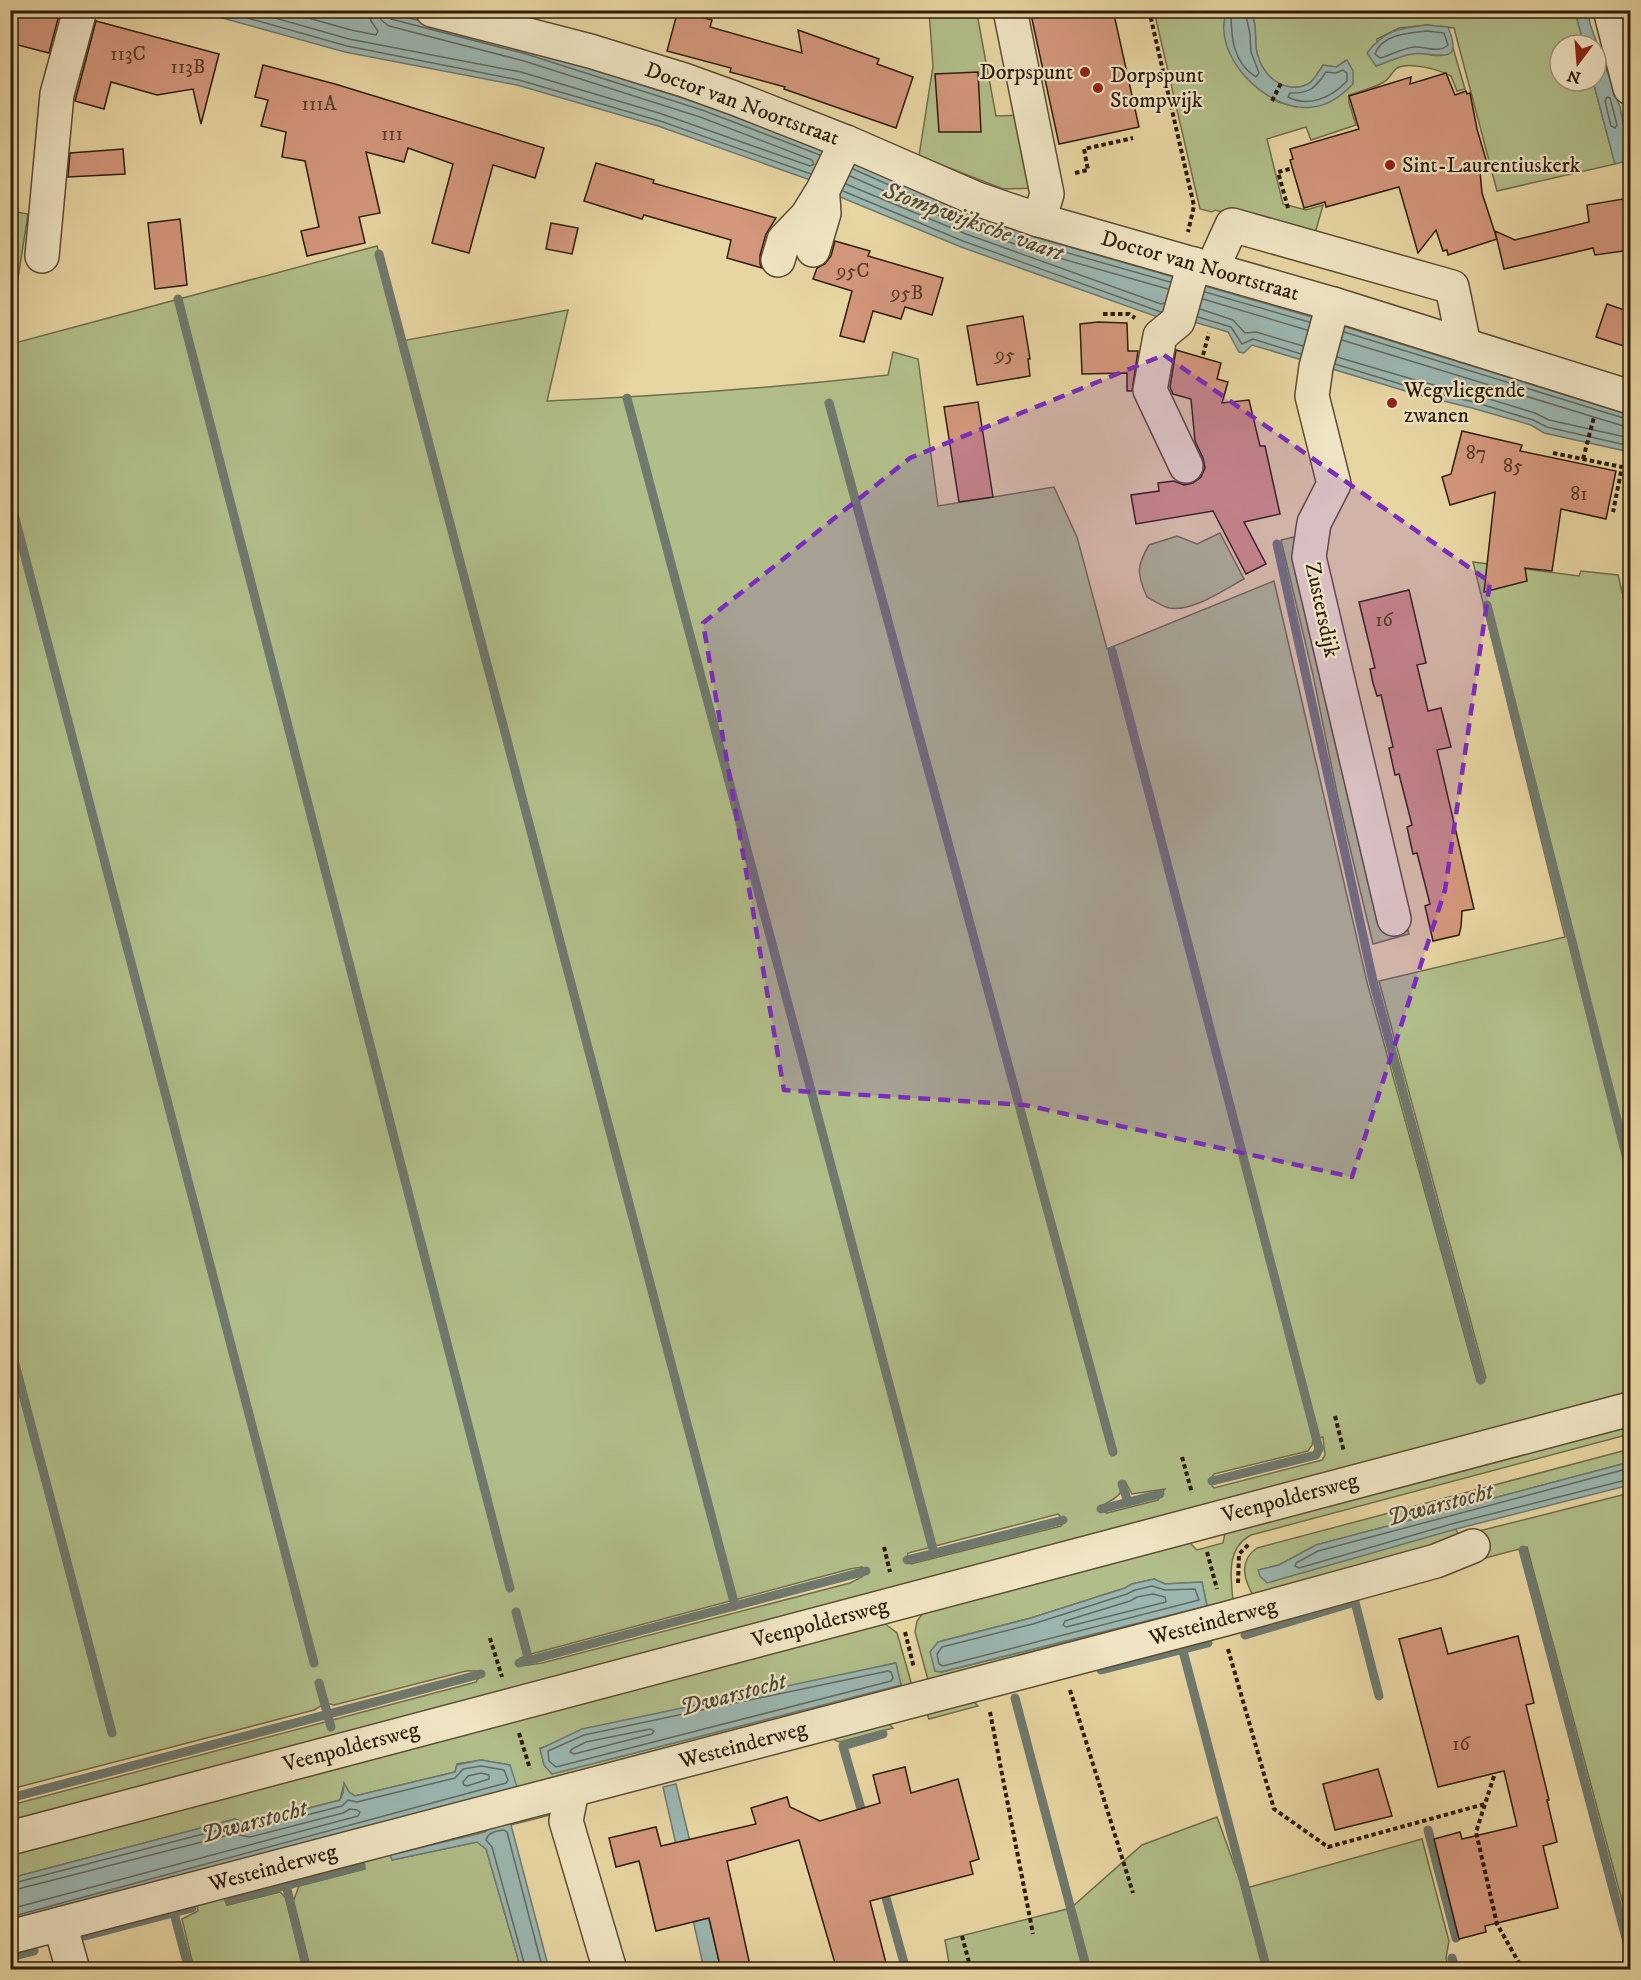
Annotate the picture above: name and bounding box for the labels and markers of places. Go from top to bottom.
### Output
place label: Dorpspunt [979,59,1073,86]
place label: Dorpspunt Stompwijk [1110,62,1204,114]
marker: Dorpspunt [1078,65,1092,79]
marker: Dorpspunt Stompwijk [1091,81,1105,95]
place label: Sint-Laurentiuskerk [1402,152,1581,179]
marker: Sint-Laurentiuskerk [1383,158,1397,172]
place label: Wegvliegende zwanen [1403,377,1525,429]
marker: Wegvliegende zwanen [1385,396,1399,410]

